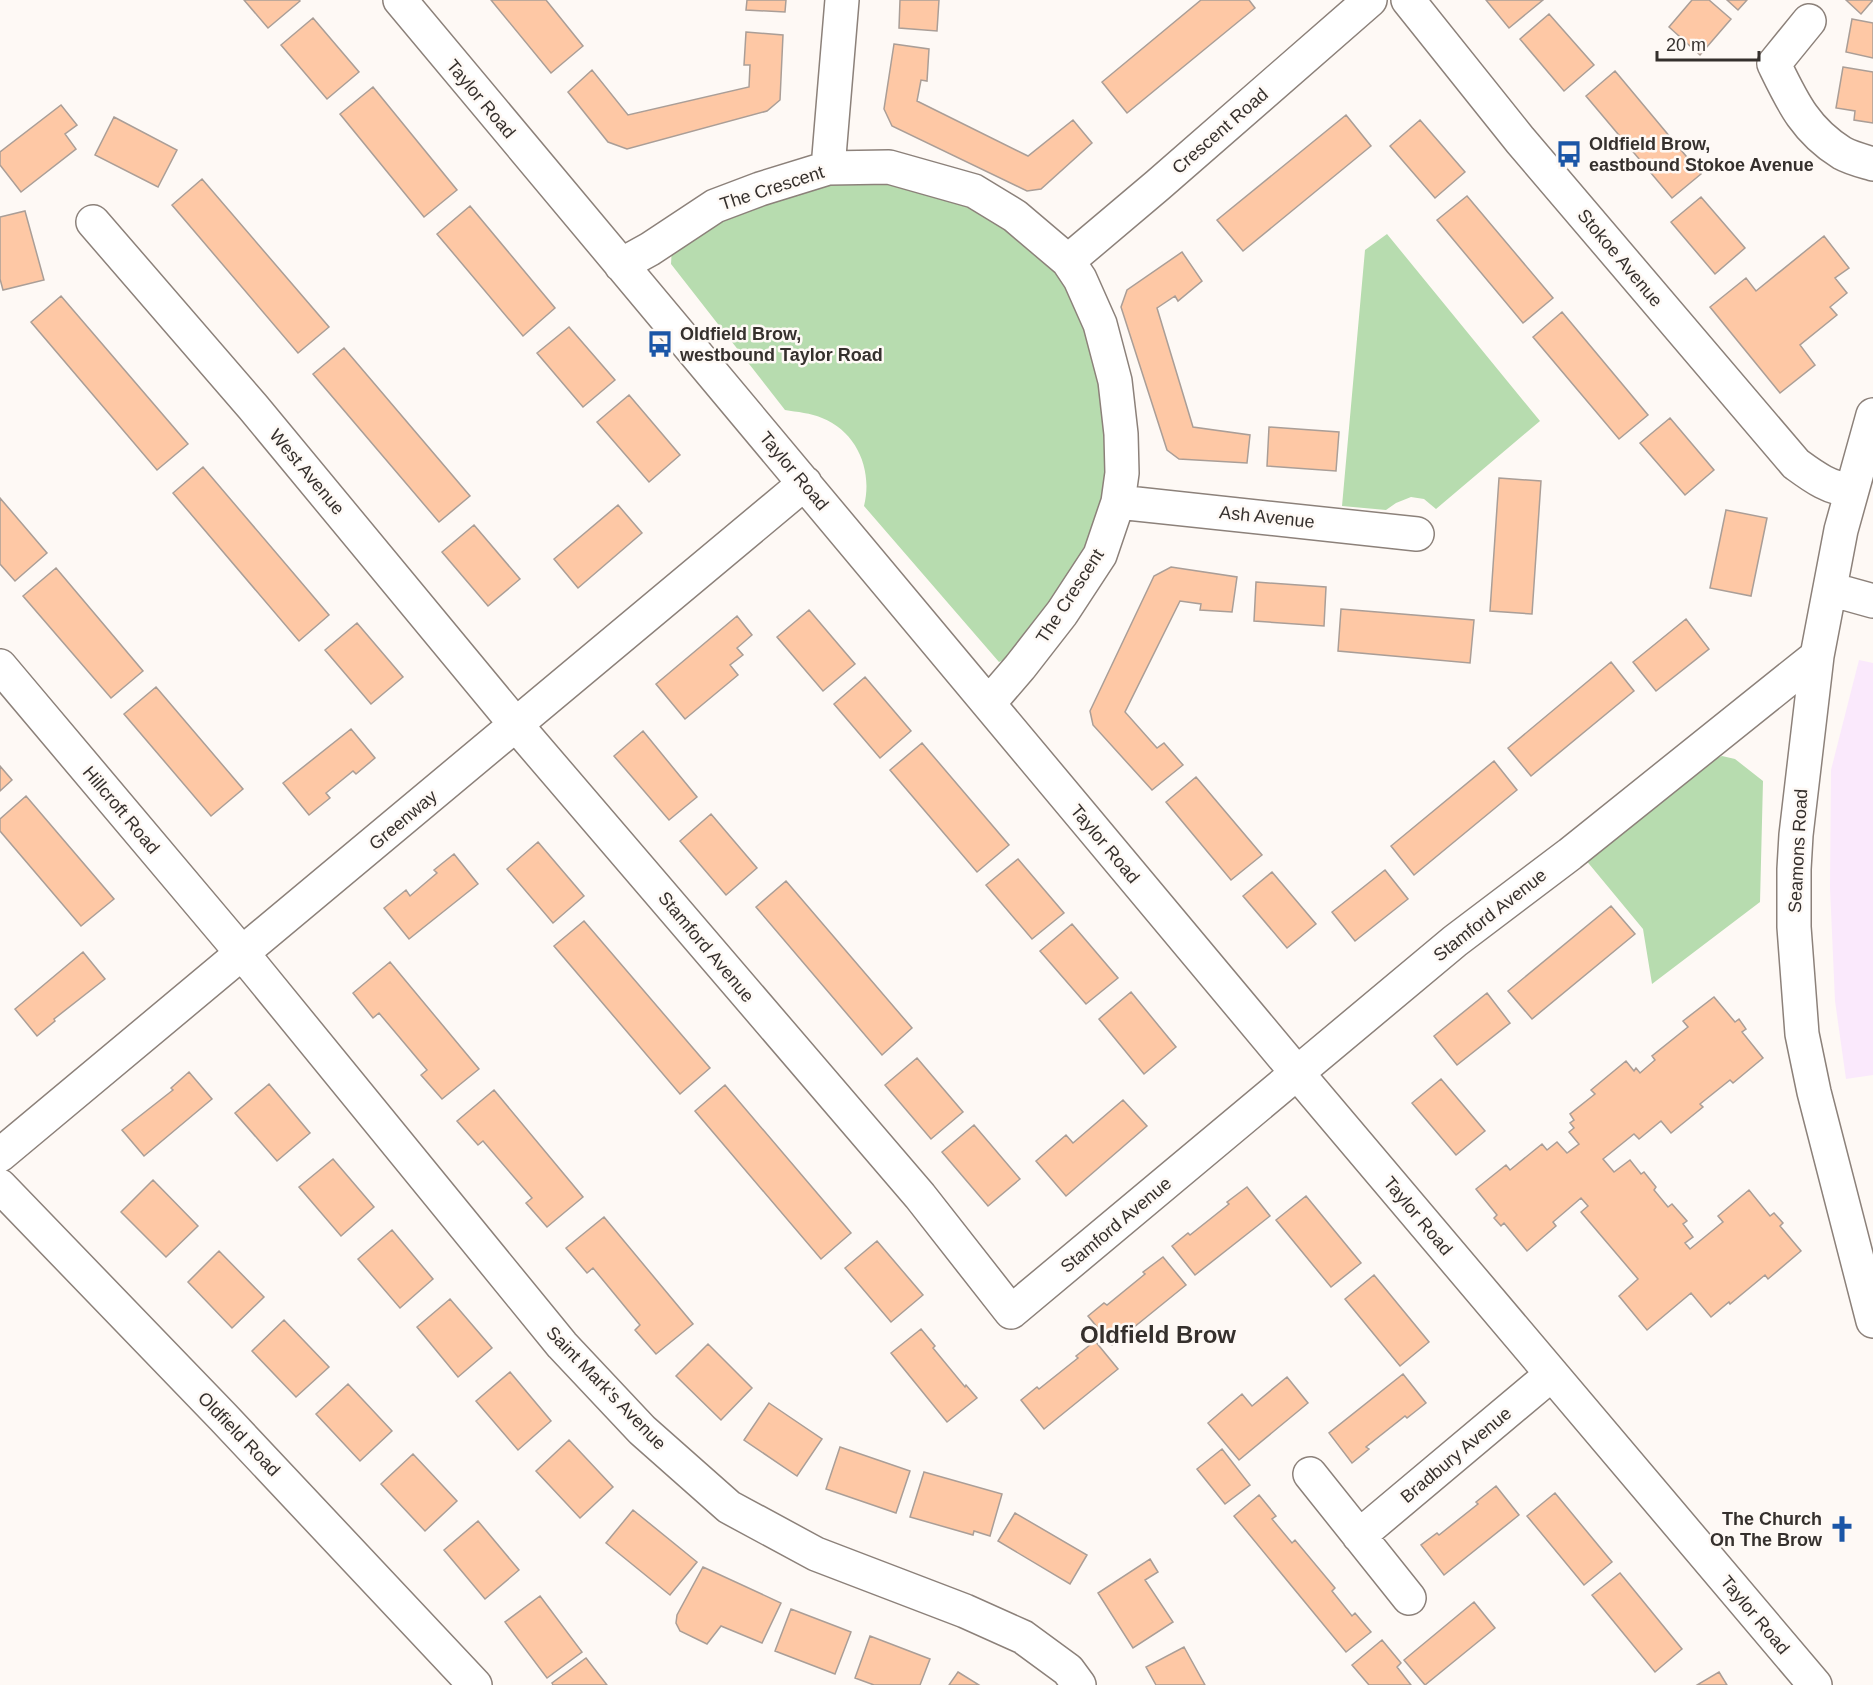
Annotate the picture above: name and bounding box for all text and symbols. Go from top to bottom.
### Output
scale bar [1657,24,1759,62]
text: 20 m [1666,35,1706,55]
street label: Taylor Road [442,56,520,142]
street label: Crescent Road [1168,84,1272,178]
place label: Oldfield Brow, eastbound Stokoe Avenue [1589,134,1814,175]
bus stop icon: Oldfield Brow, eastbound Stokoe Avenue [1554,139,1584,169]
street label: The Crescent [718,162,826,214]
street label: Stokoe Avenue [1574,205,1666,311]
place label: Oldfield Brow, westbound Taylor Road [679,324,883,365]
bus stop icon: Oldfield Brow, westbound Taylor Road [645,329,675,359]
street label: West Avenue [265,425,349,519]
street label: Taylor Road [755,428,833,514]
street label: Ash Avenue [1218,502,1316,532]
street label: The Crescent [1032,545,1108,647]
street label: Hillcroft Road [79,762,163,858]
street label: Greenway [365,786,441,854]
street label: Seamons Road [1785,789,1811,913]
street label: Taylor Road [1066,801,1144,887]
street label: Stamford Avenue [1430,865,1550,965]
street label: Stamford Avenue [654,888,758,1006]
street label: Stamford Avenue [1057,1173,1175,1277]
street label: Taylor Road [1379,1173,1457,1259]
district label: Oldfield Brow [1080,1321,1236,1348]
street label: Saint Mark's Avenue [542,1322,670,1454]
street label: Oldfield Road [194,1388,284,1480]
street label: Bradbury Avenue [1397,1403,1515,1507]
place label: The Church On The Brow [1710,1509,1823,1550]
church icon: The Church On The Brow [1827,1514,1857,1544]
street label: Taylor Road [1716,1572,1794,1658]

